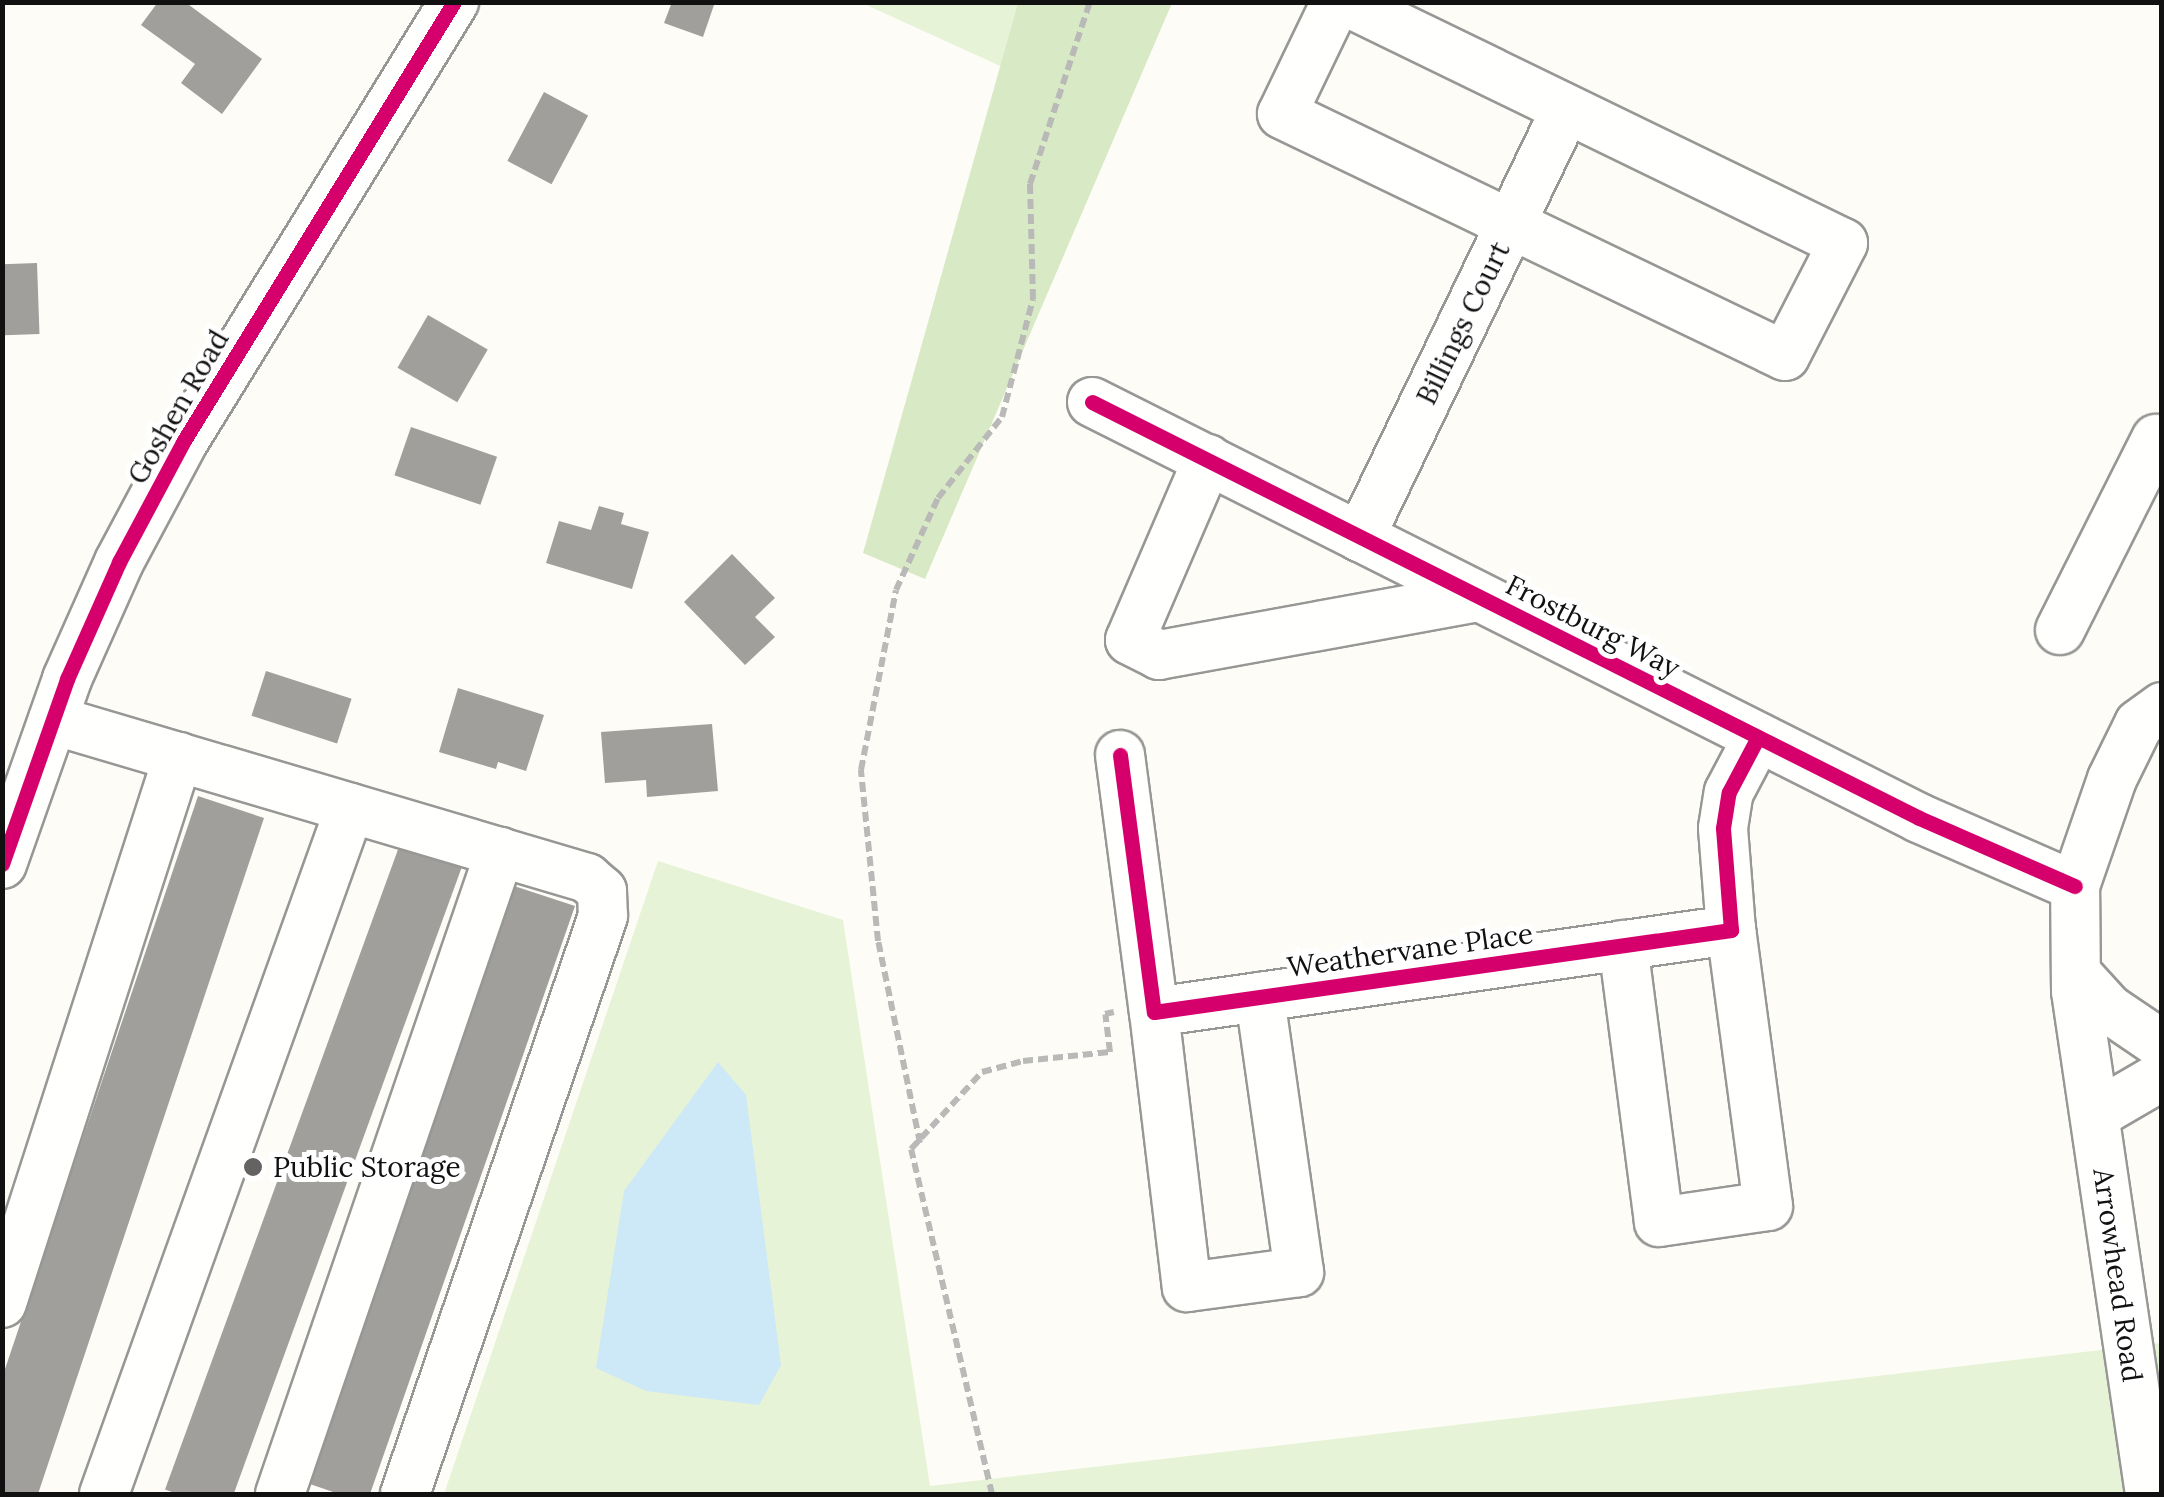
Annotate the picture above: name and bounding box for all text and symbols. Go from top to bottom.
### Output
street label: Billings Court [1409,236,1517,410]
street label: Goshen Road [120,324,236,490]
street label: Frostburg Way [1500,568,1686,684]
street label: Weathervane Place [1285,916,1535,984]
place label: Public Storage [273,1150,461,1184]
marker: Public Storage [242,1156,264,1178]
street label: Arrowhead Road [2086,1166,2150,1384]

